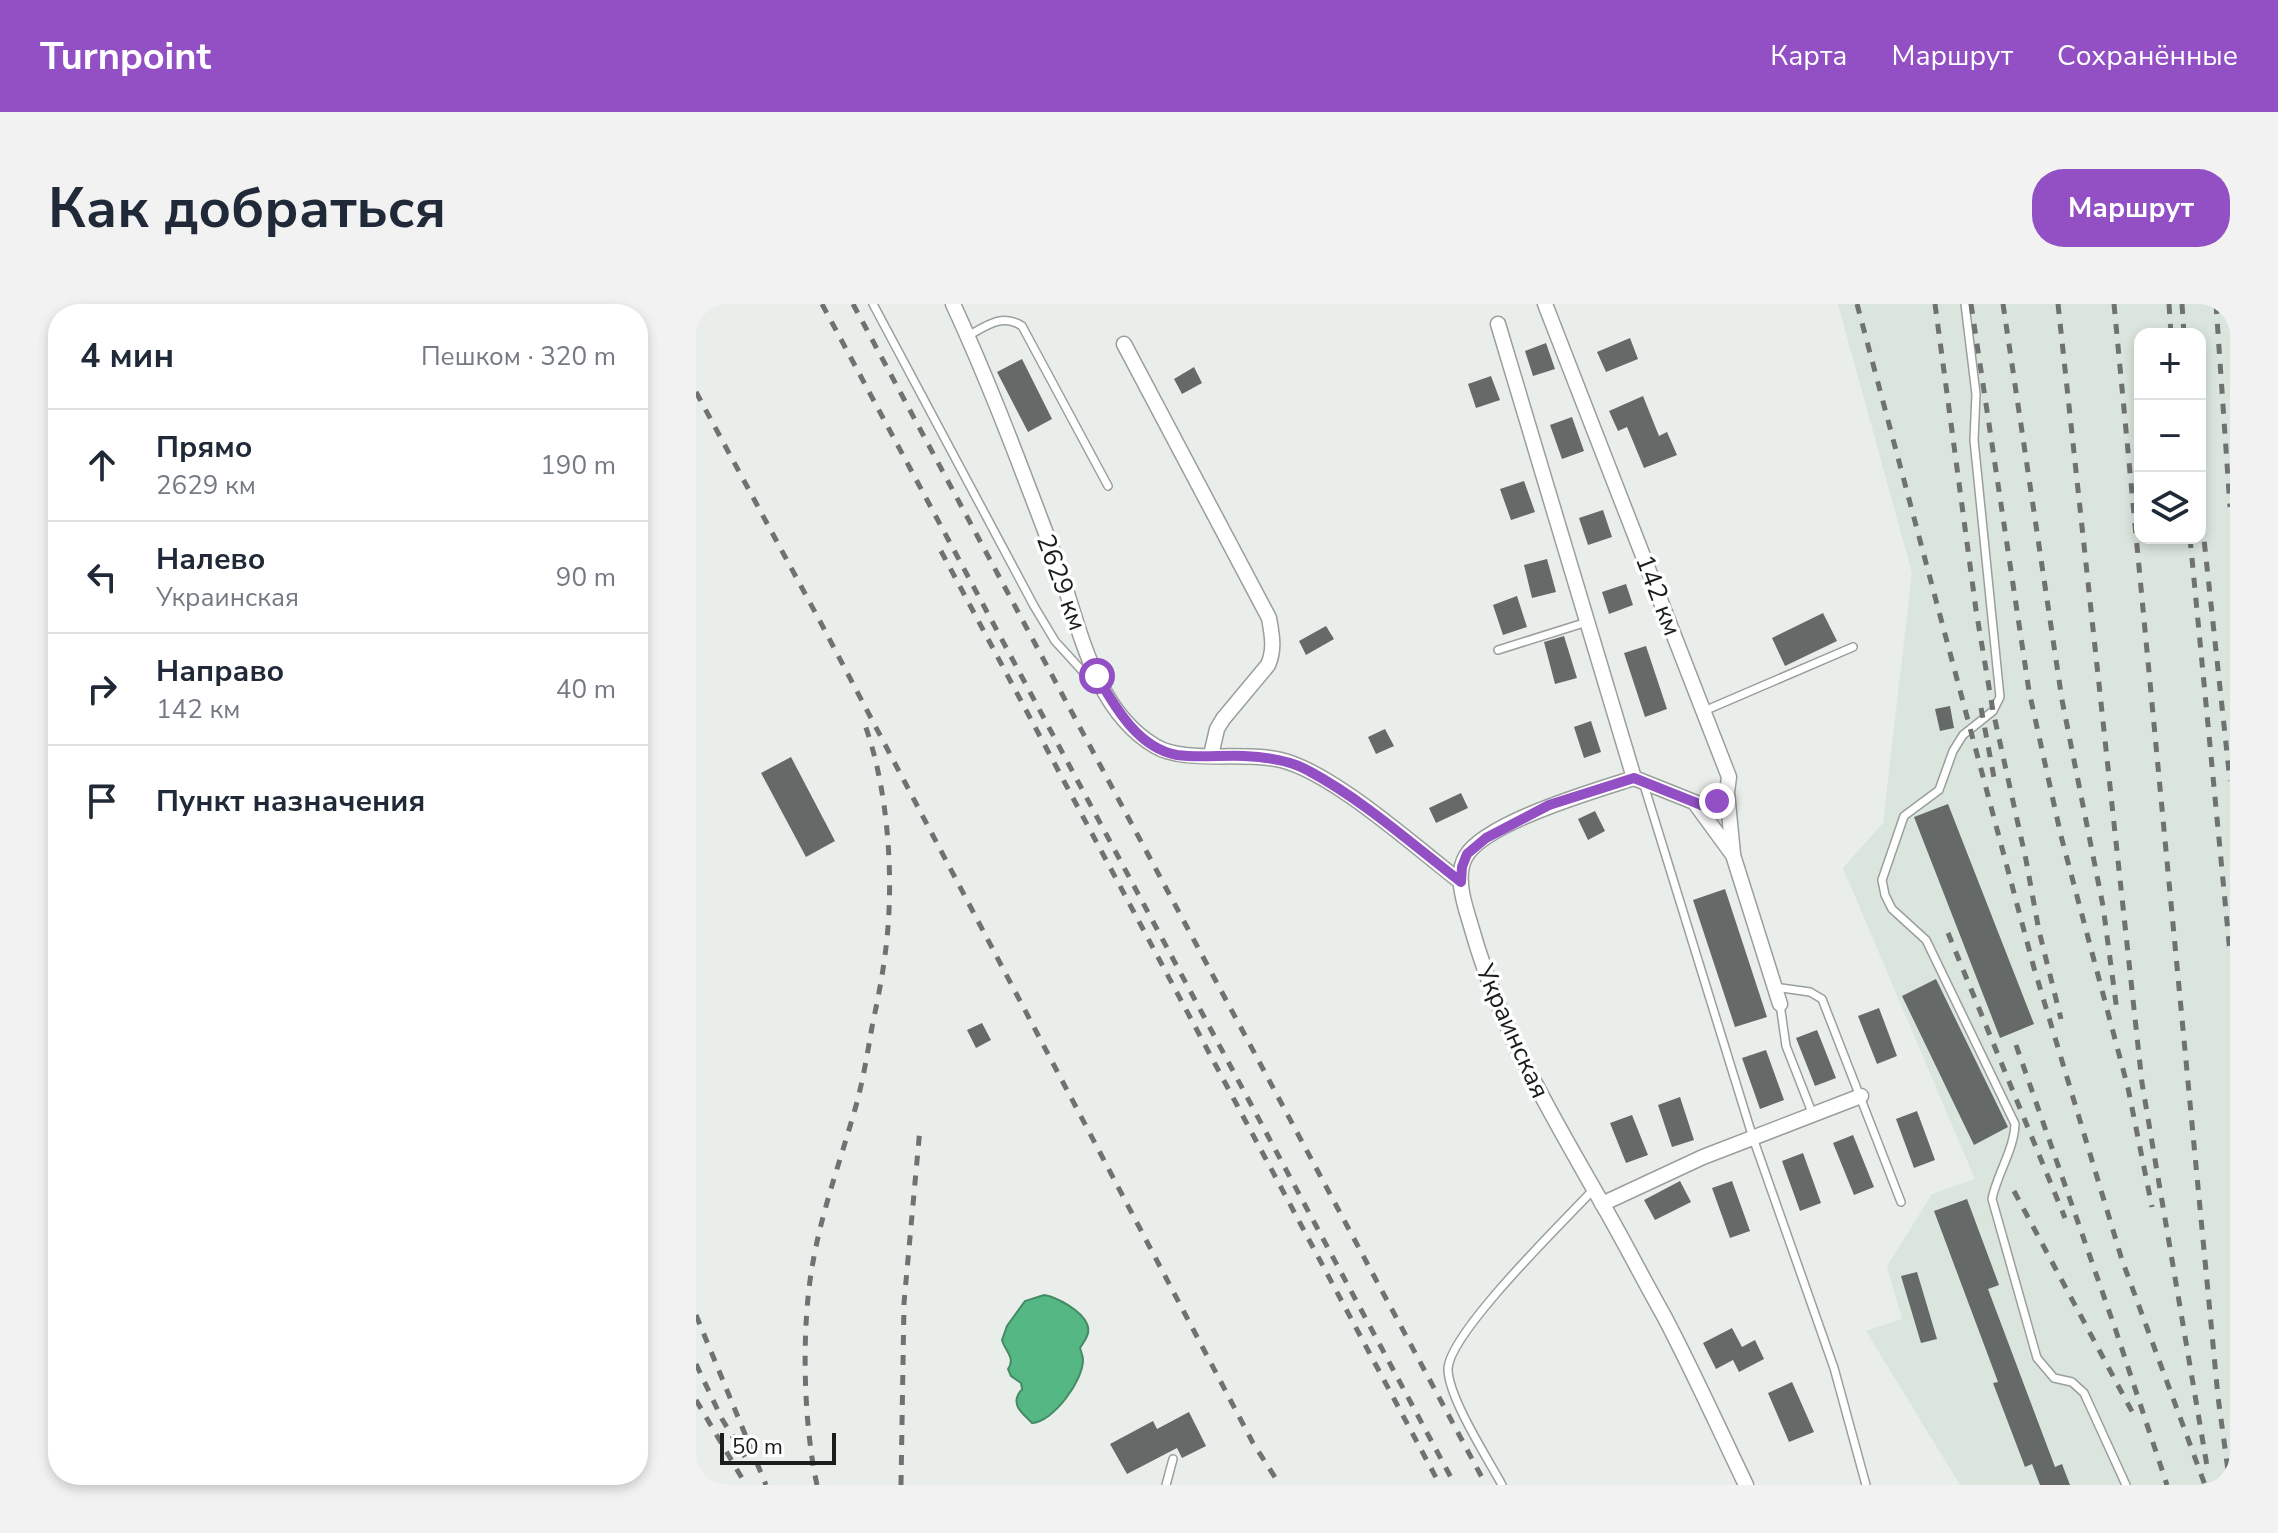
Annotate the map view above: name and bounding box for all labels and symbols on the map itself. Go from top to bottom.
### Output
street label: 2629 км [1028,529,1095,635]
street label: 142 км [1627,550,1690,641]
route start [1079,658,1115,694]
route end [1699,783,1735,819]
street label: Украинская [1467,958,1558,1104]
scale bar [720,1429,836,1465]

